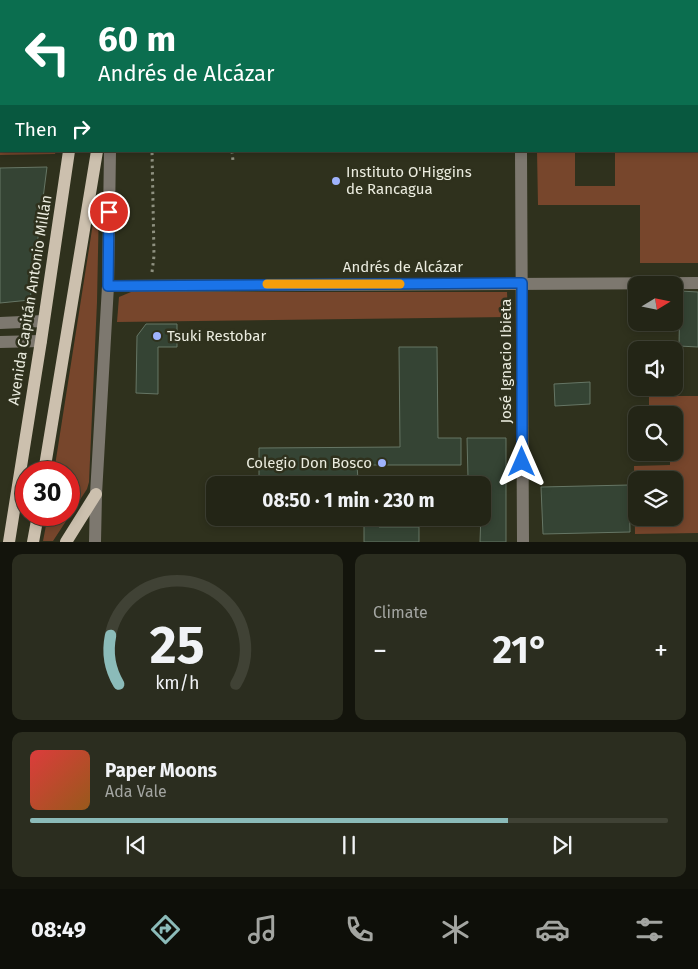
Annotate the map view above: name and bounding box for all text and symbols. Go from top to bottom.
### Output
text: 60 m [98,18,176,60]
icon: left [15,20,80,85]
text: Andrés de Alcázar [98,60,275,87]
icon: right [67,115,95,143]
text: Then [15,118,57,141]
place label: Instituto O'Higgins de Rancagua [346,163,472,198]
marker: Instituto O'Higgins de Rancagua [330,175,342,187]
pin [88,191,130,233]
street label: Avenida Capitán Antonio Millán [4,194,56,406]
icon: arrive [95,198,123,226]
street label: Andrés de Alcázar [343,258,463,276]
north arrow [628,276,682,331]
map controls [628,276,683,526]
street label: José Ignacio Ibieta [497,298,515,424]
place label: Tsuki Restobar [167,327,267,345]
marker: Tsuki Restobar [151,330,163,342]
button: sound [628,341,683,396]
button: search [628,406,683,461]
position arrow [495,435,547,487]
place label: Colegio Don Bosco [246,454,372,472]
marker: Colegio Don Bosco [376,457,388,469]
speed limit sign: 30 [15,461,80,526]
button: layers [628,471,683,526]
text: 08:50 · 1 min · 230 m [262,489,435,512]
text: Climate [373,603,428,622]
text: 25 [150,614,205,677]
text: 21° [492,627,549,673]
text: − [373,634,387,667]
text: + [654,634,668,667]
text: km/h [155,672,200,694]
text: Paper Moons [105,759,217,782]
text: Ada Vale [105,782,167,801]
icon: previous [122,831,150,859]
icon: pause [335,831,363,859]
icon: next [548,831,576,859]
icon: directions [148,912,183,947]
icon: music [245,912,280,947]
icon: phone [342,912,377,947]
icon: climate [438,912,473,947]
icon: car [535,912,570,947]
icon: filters [632,912,667,947]
text: 08:49 [31,916,86,943]

